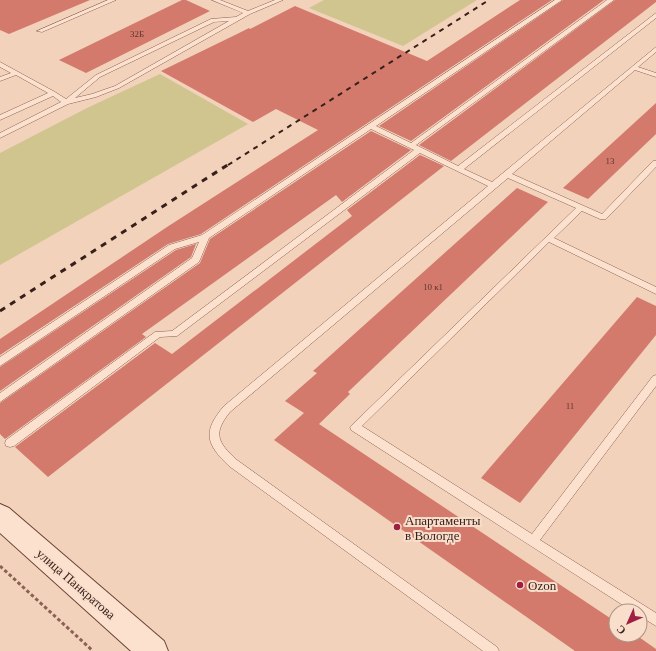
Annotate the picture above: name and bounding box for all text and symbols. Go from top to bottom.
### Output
house number: 32Б [130,29,144,39]
house number: 13 [606,156,615,166]
house number: 10 к1 [423,282,443,292]
house number: 11 [566,401,574,411]
place label: Апартаменты в Вологде [405,513,481,543]
marker: Апартаменты в Вологде [392,522,402,532]
street label: улица Панкратова [34,546,119,622]
place label: Ozon [528,578,557,593]
marker: Ozon [515,580,525,590]
north arrow [608,603,648,643]
text: С [614,623,628,637]

